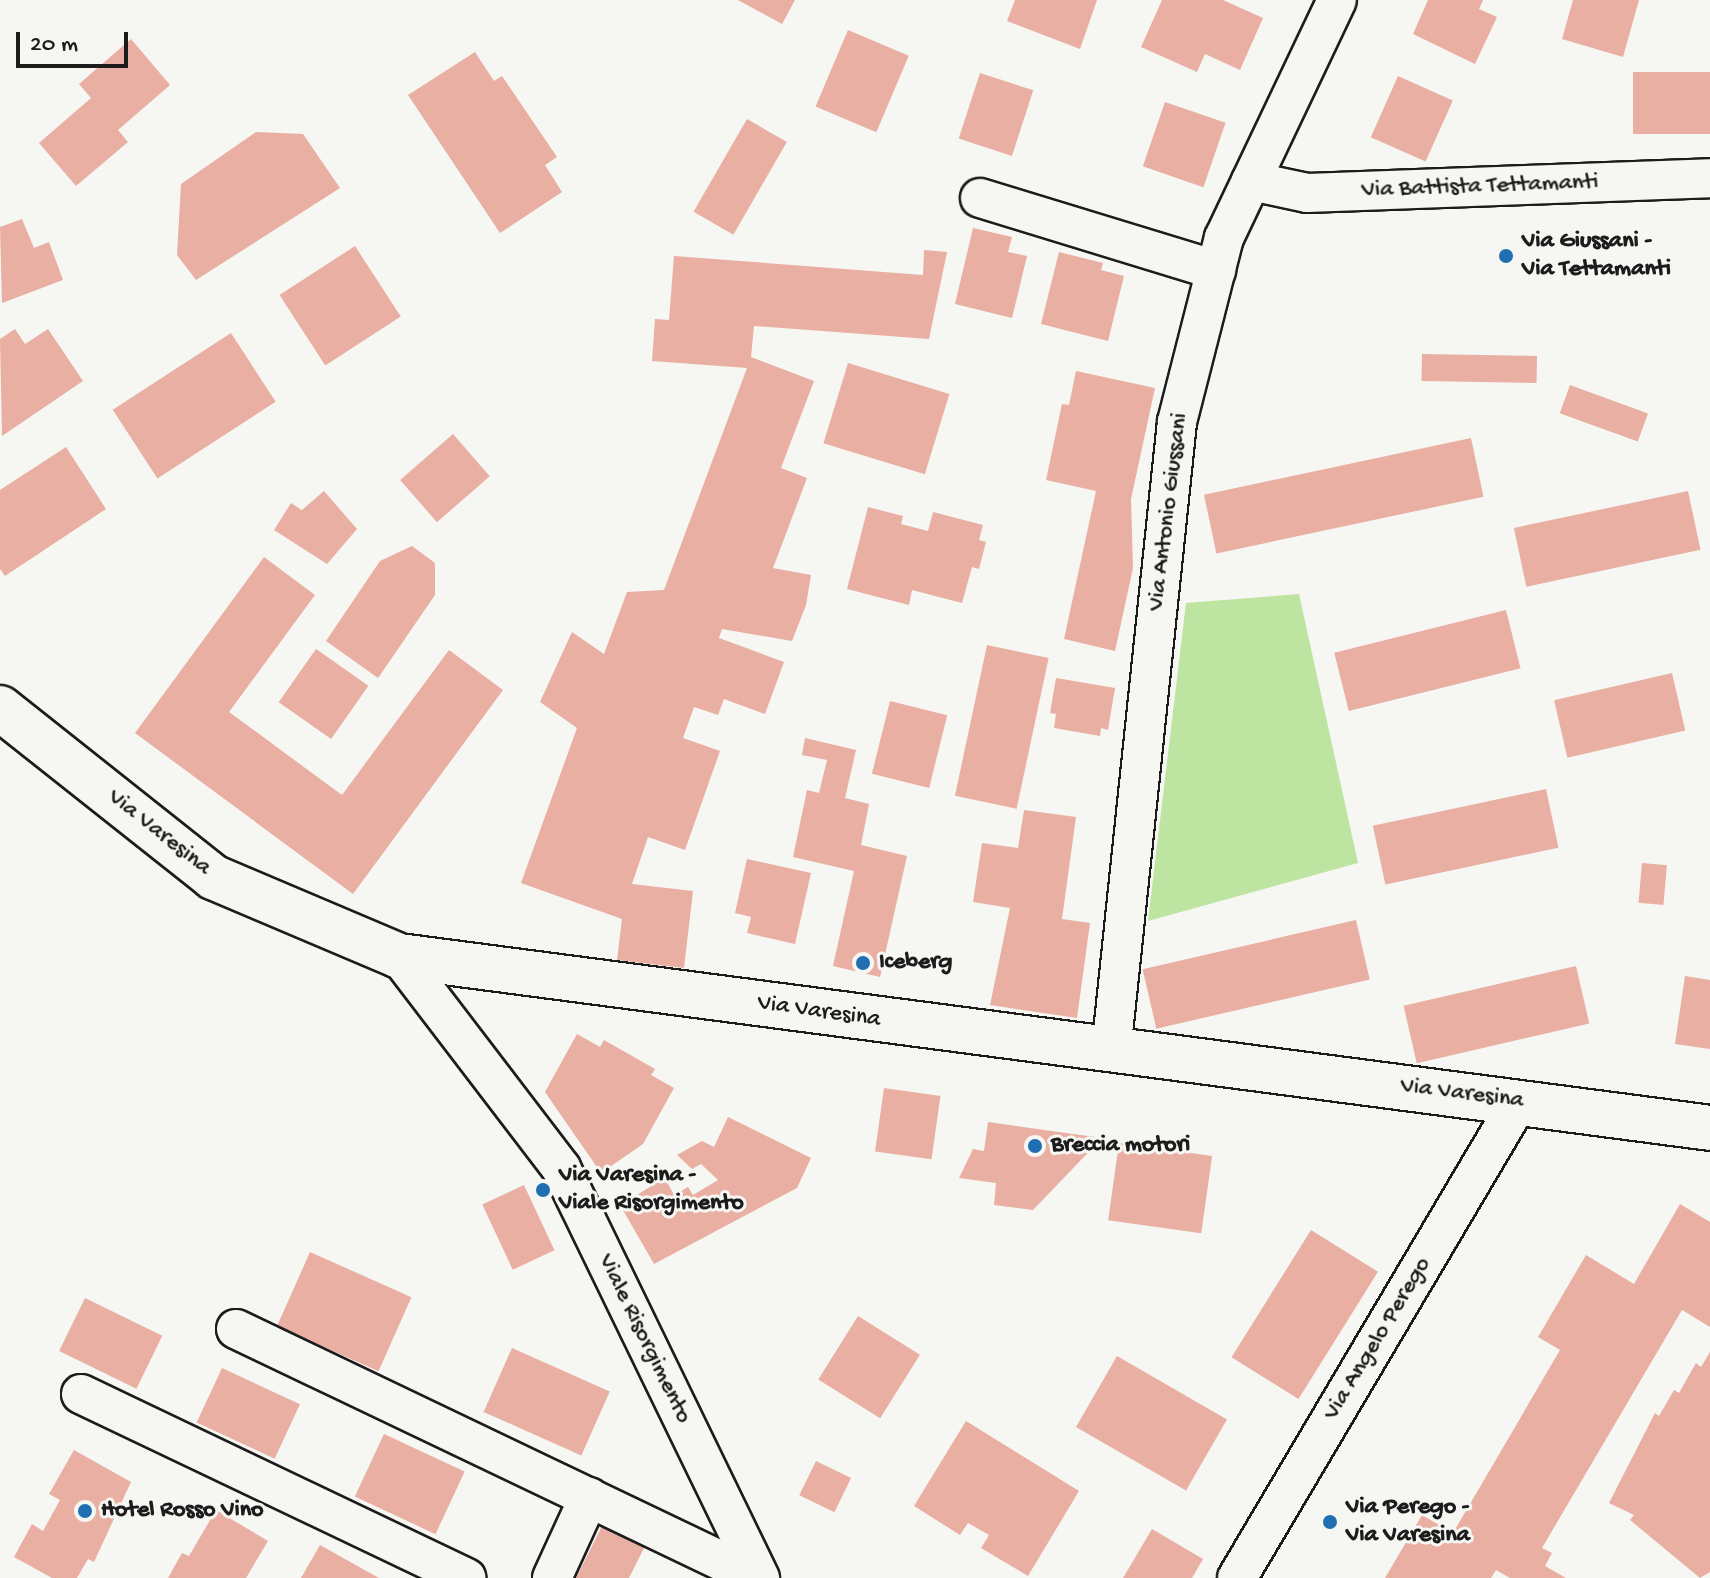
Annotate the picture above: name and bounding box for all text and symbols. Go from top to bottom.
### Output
scale bar [20,16,132,66]
text: 20 m [30,31,78,60]
street label: Via Battista Tettamanti [1361,168,1599,206]
place label: Via Giussani - Via Tettamanti [1522,228,1671,284]
marker: Via Giussani - Via Tettamanti [1497,247,1515,265]
street label: Via Antonio Giussani [1143,411,1195,613]
street label: Via Varesina [101,784,217,882]
place label: Iceberg [879,949,953,977]
marker: Iceberg [854,954,872,972]
street label: Via Varesina [756,989,882,1035]
street label: Via Varesina [1399,1072,1525,1116]
place label: Breccia motori [1051,1132,1190,1160]
marker: Breccia motori [1026,1137,1044,1155]
place label: Via Varesina - Viale Risorgimento [559,1162,744,1218]
marker: Via Varesina - Viale Risorgimento [534,1181,552,1199]
street label: Viale Risorgimento [591,1250,697,1428]
street label: Via Angelo Perego [1318,1252,1438,1426]
place label: Via Perego - Via Varesina [1346,1494,1470,1550]
place label: Hotel Rosso Vino [101,1497,264,1525]
marker: Hotel Rosso Vino [76,1502,94,1520]
marker: Via Perego - Via Varesina [1321,1513,1339,1531]

